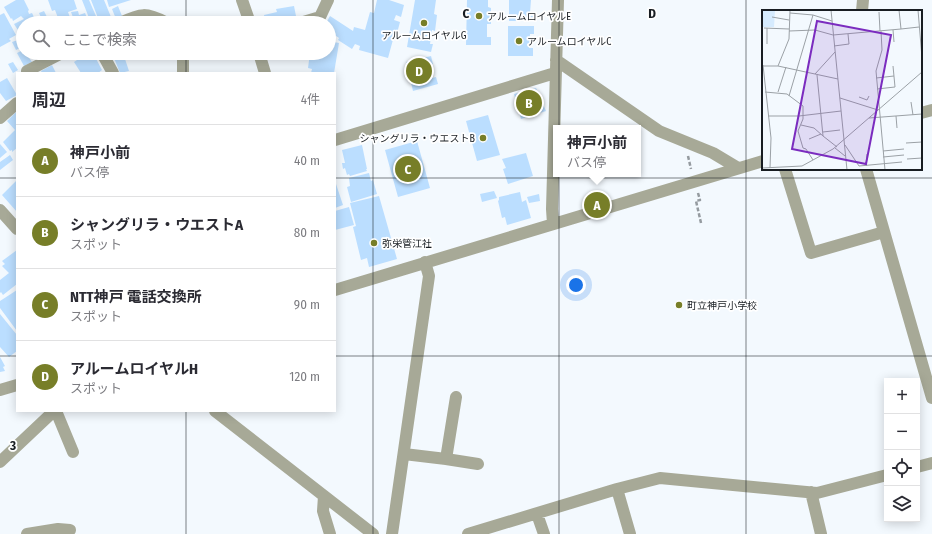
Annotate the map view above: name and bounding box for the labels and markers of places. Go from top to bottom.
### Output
marker: アルームロイヤルE [474,11,484,21]
place label: アルームロイヤルE [487,11,571,23]
marker: アルームロイヤルG [419,18,429,28]
place label: アルームロイヤルG [381,30,467,42]
marker: アルームロイヤルC [514,36,524,46]
place label: アルームロイヤルC [527,36,611,48]
pin: D [406,56,432,86]
pin: B [516,88,542,118]
place label: シャングリラ・ウエストB [360,133,476,145]
marker: シャングリラ・ウエストB [478,133,488,143]
pin: C [395,154,421,184]
pin: A [584,190,610,220]
marker: 弥栄管江社 [369,238,379,248]
place label: 弥栄管江社 [382,238,432,250]
marker: 町立神戸小学校 [674,300,684,310]
place label: 町立神戸小学校 [687,300,757,312]

